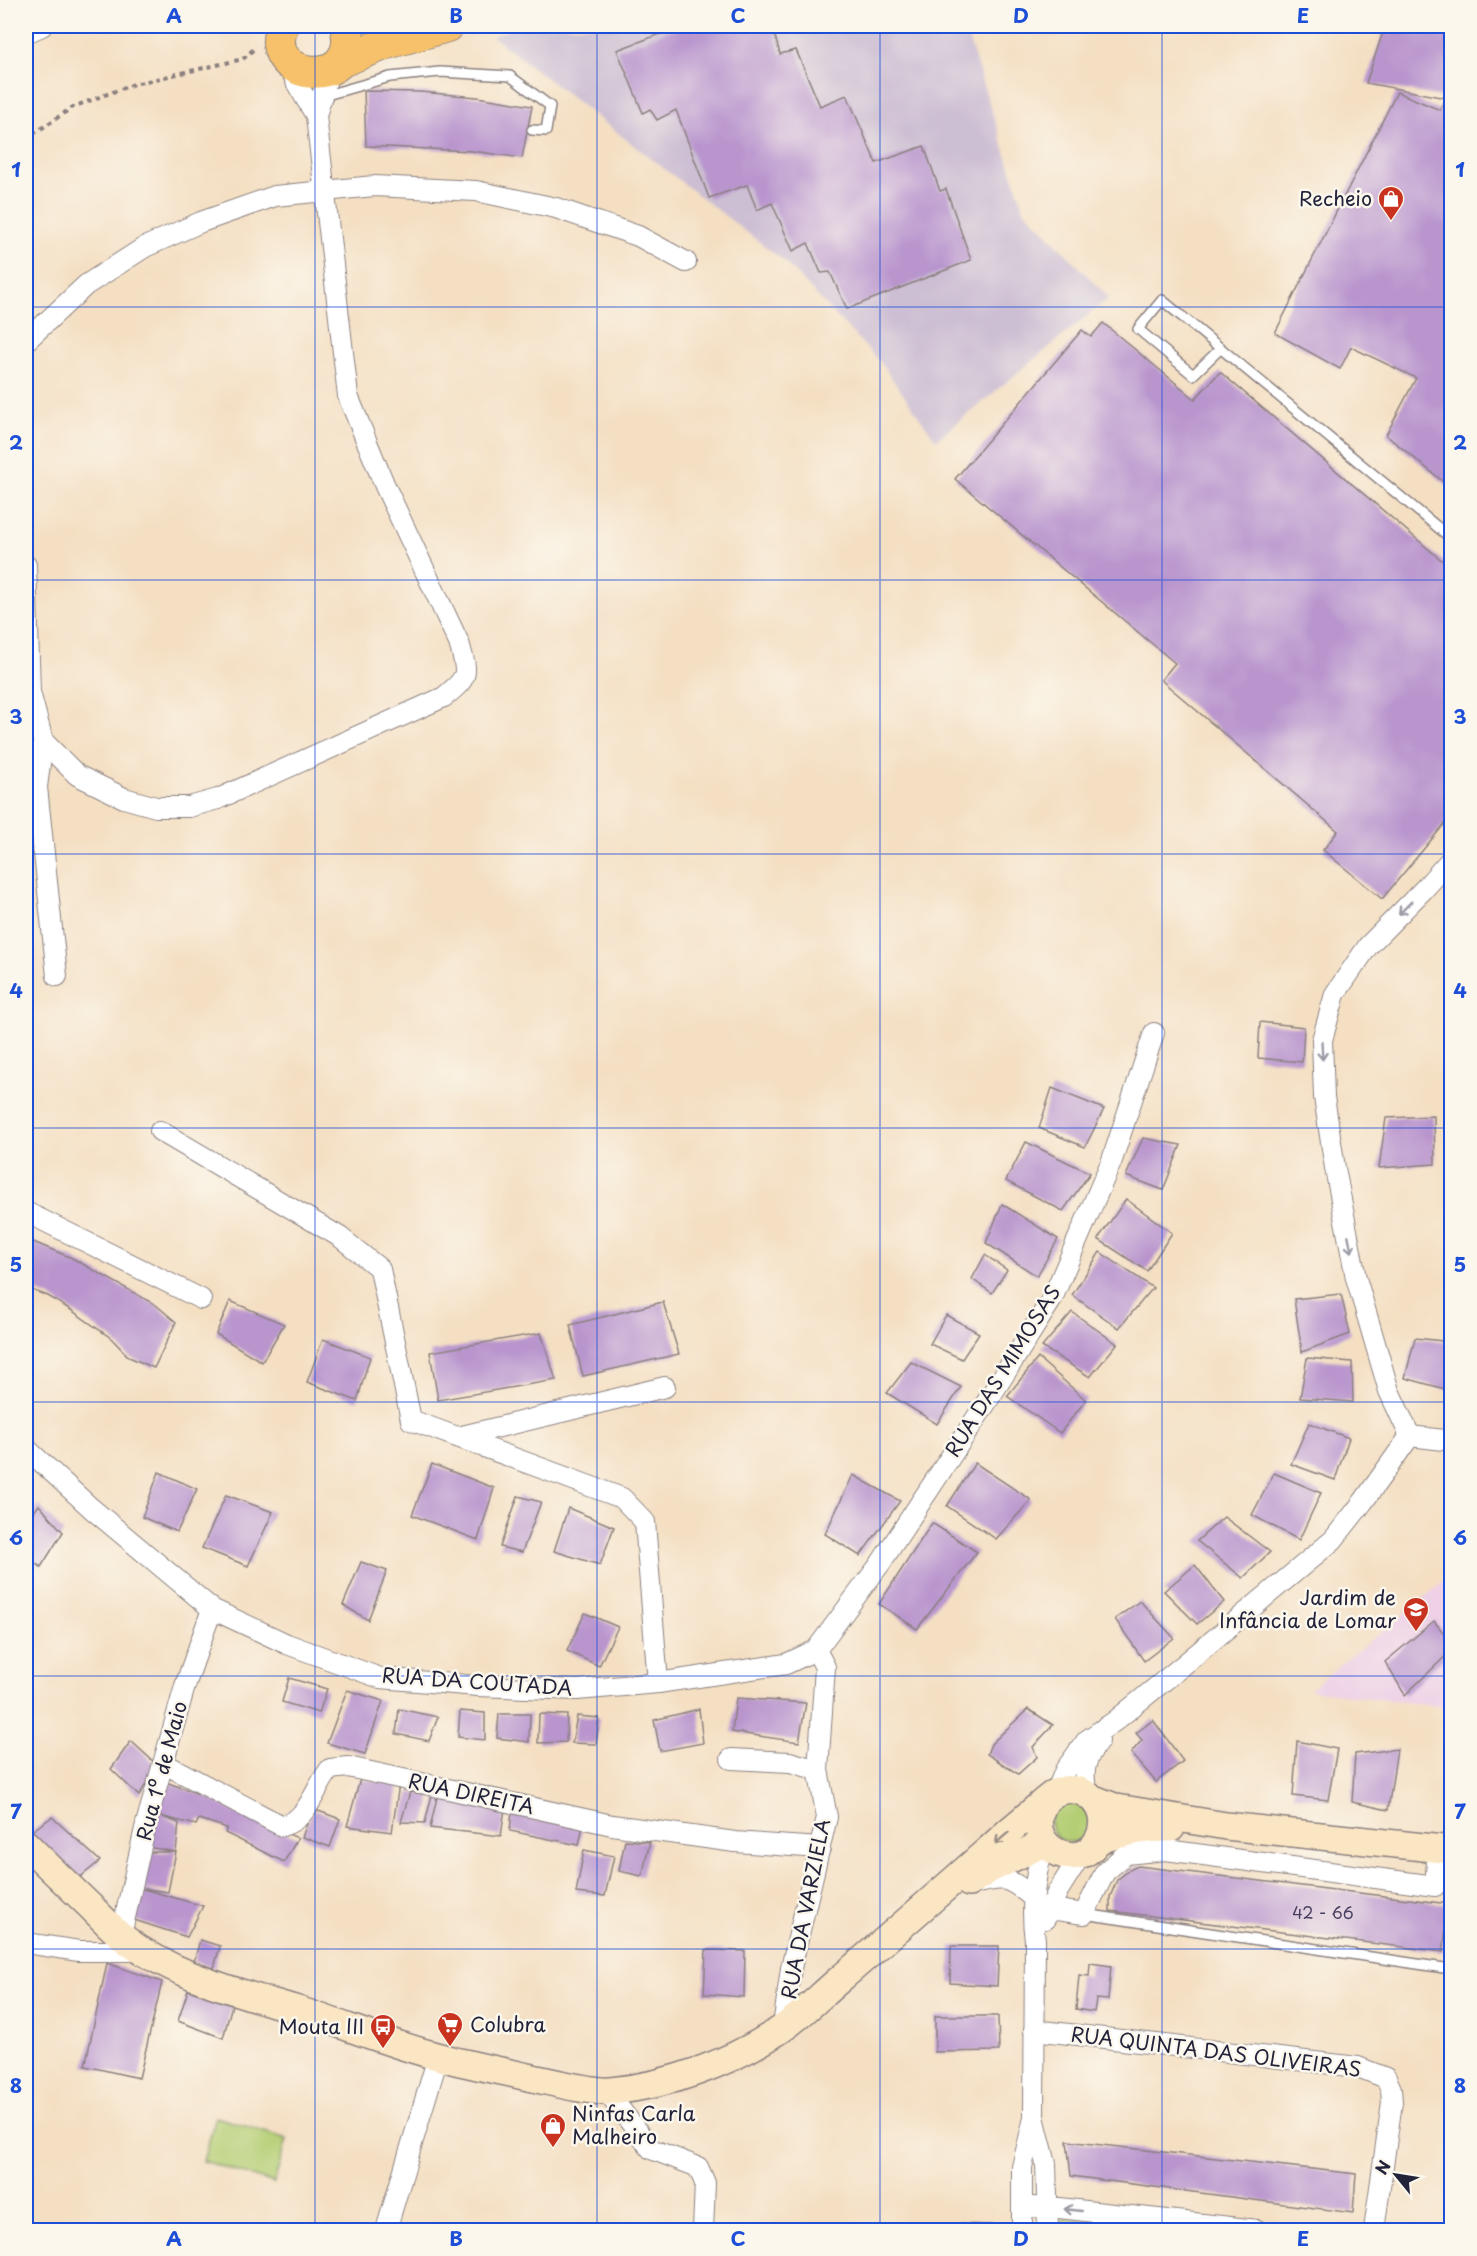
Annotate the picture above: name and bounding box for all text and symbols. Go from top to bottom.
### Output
text: A [166,0,182,30]
text: B [449,0,463,30]
text: C [730,0,746,30]
text: D [1013,0,1029,30]
text: E [1297,0,1309,30]
text: 1 [11,154,21,184]
text: 1 [1455,154,1465,184]
place label: Recheio [1299,183,1372,213]
shop icon: Recheio [1376,184,1406,222]
text: 2 [9,427,23,457]
text: 2 [1453,427,1467,457]
text: 3 [9,701,23,731]
text: 3 [1453,701,1467,731]
one-way arrow [1398,901,1412,916]
text: 4 [9,975,23,1005]
text: 4 [1453,975,1467,1005]
one-way arrow [1317,1040,1328,1060]
one-way arrow [1345,1233,1356,1253]
text: 5 [10,1249,22,1279]
text: 5 [1454,1249,1466,1279]
street label: RUA DAS MIMOSAS [937,1279,1067,1462]
text: 6 [9,1522,23,1552]
text: 6 [1453,1522,1467,1552]
place label: Jardim de Infância de Lomar [1219,1582,1396,1635]
school or university icon: Jardim de Infância de Lomar [1401,1595,1431,1633]
street label: RUA DA COUTADA [381,1659,573,1703]
street label: Rua 1º de Maio [128,1698,194,1844]
street label: RUA DIREITA [406,1765,537,1821]
text: 7 [10,1796,22,1826]
text: 7 [1454,1796,1466,1826]
street label: RUA DA VARZIELA [773,1816,837,2001]
one-way arrow [995,1831,1010,1845]
house number: 42 - 66 [1292,1900,1354,1924]
place label: Colubra [470,2009,547,2039]
supermarket icon: Colubra [435,2010,465,2048]
place label: Mouta III [279,2011,364,2041]
bus stop icon: Mouta III [368,2012,398,2050]
street label: RUA QUINTA DAS OLIVEIRAS [1069,2018,1363,2084]
text: 8 [10,2070,22,2100]
text: 8 [1454,2070,1466,2100]
place label: Ninfas Carla Malheiro [572,2098,696,2151]
shop icon: Ninfas Carla Malheiro [538,2111,568,2149]
north arrow [1366,2145,1426,2205]
text: N [1369,2156,1396,2178]
one-way arrow [1064,2204,1084,2215]
text: A [166,2223,182,2253]
text: B [449,2223,463,2253]
text: C [730,2223,746,2253]
text: D [1013,2223,1029,2253]
text: E [1297,2223,1309,2253]

